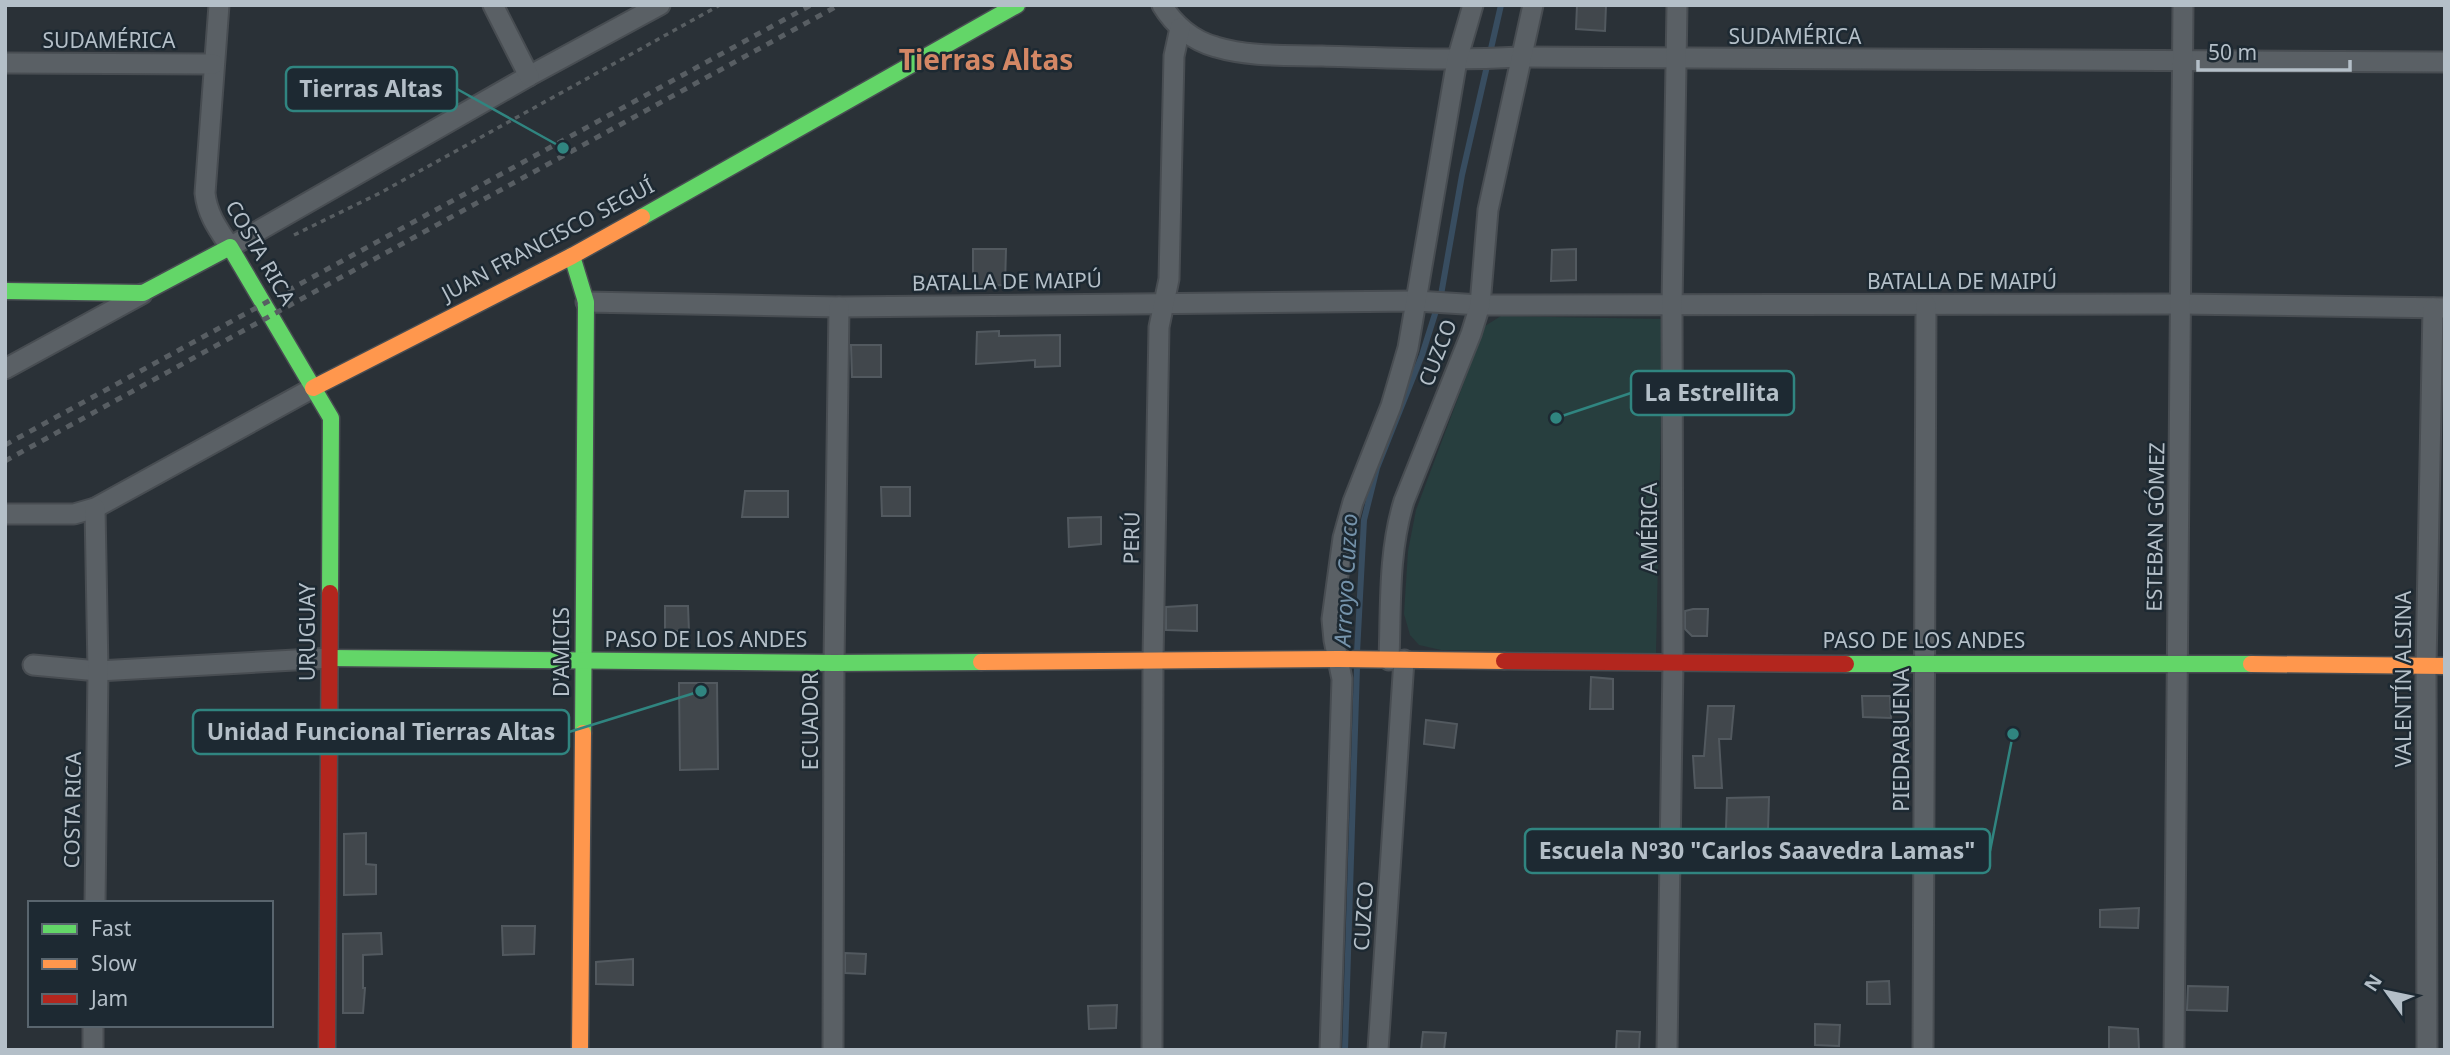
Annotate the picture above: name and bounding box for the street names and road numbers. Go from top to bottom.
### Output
street label: SUDAMÉRICA [1729,22,1862,50]
street label: SUDAMÉRICA [43,26,176,54]
street label: JUAN FRANCISCO SEGUÍ [435,171,659,308]
street label: COSTA RICA [220,195,302,311]
street label: BATALLA DE MAIPÚ [912,265,1102,297]
street label: BATALLA DE MAIPÚ [1867,267,2057,295]
street label: CUZCO [1412,315,1463,390]
street label: ESTEBAN GÓMEZ [2140,442,2170,612]
street label: AMÉRICA [1635,482,1663,574]
street label: PERÚ [1117,511,1145,565]
street label: URUGUAY [293,583,321,681]
street label: VALENTÍN ALSINA [2389,590,2417,767]
street label: D'AMICIS [547,607,575,697]
street label: PASO DE LOS ANDES [605,625,807,653]
street label: PASO DE LOS ANDES [1823,626,2025,654]
street label: PIEDRABUENA [1887,668,1915,812]
street label: ECUADOR [796,672,824,770]
street label: COSTA RICA [57,751,87,869]
street label: CUZCO [1347,880,1379,952]

